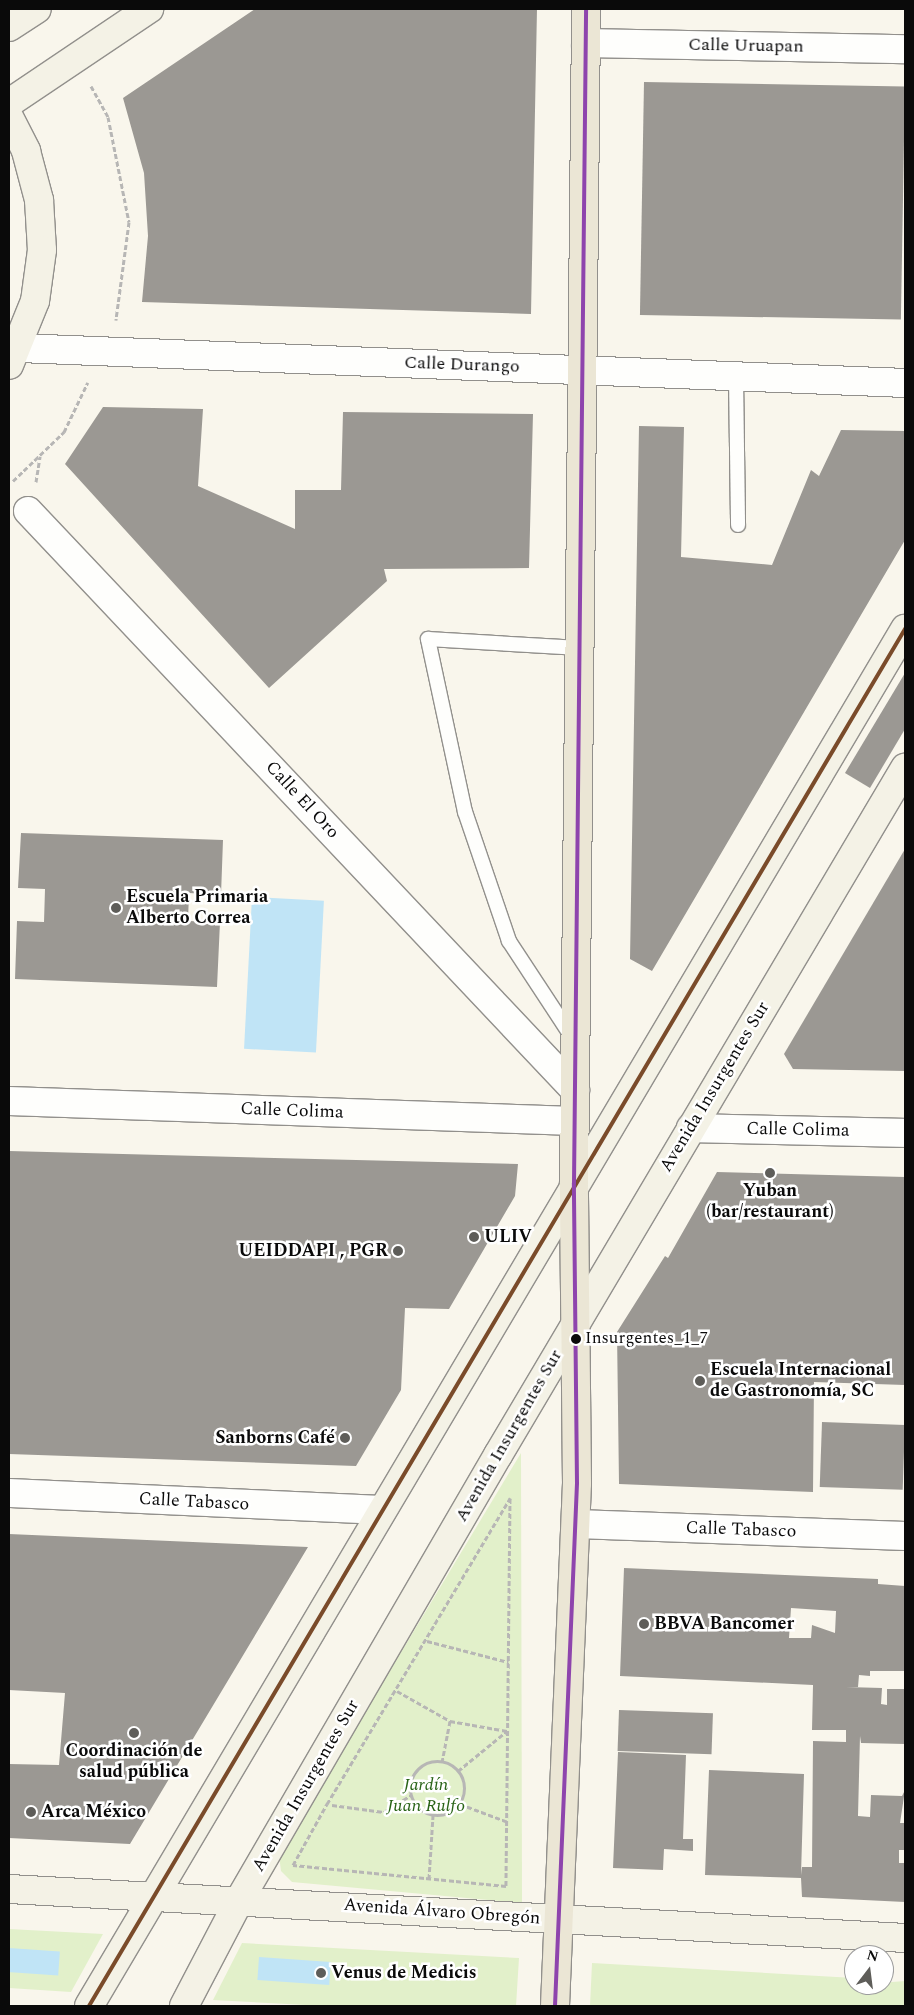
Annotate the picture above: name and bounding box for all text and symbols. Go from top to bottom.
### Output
street label: Calle Uruapan [688,34,804,58]
street label: Calle Durango [404,352,520,378]
street label: Calle El Oro [261,757,343,843]
place label: Escuela Primaria Alberto Correa [126,887,268,930]
marker: Escuela Primaria Alberto Correa [110,902,122,914]
street label: Avenida Insurgentes Sur [656,998,774,1176]
street label: Calle Colima [240,1098,344,1124]
street label: Calle Colima [746,1118,850,1142]
marker: Yuban (bar/restaurant) [764,1167,776,1179]
place label: Yuban (bar/restaurant) [706,1181,834,1224]
place label: ULIV [484,1226,532,1248]
marker: ULIV [468,1231,480,1243]
place label: UEIDDAPI , PGR [238,1240,388,1262]
marker: UEIDDAPI , PGR [392,1245,404,1257]
place label: Insurgentes_1_7 [585,1329,708,1349]
marker: Insurgentes_1_7 [571,1334,581,1344]
street label: Avenida Insurgentes Sur [451,1346,567,1526]
place label: Escuela Internacional de Gastronomía, SC [710,1360,891,1402]
marker: Escuela Internacional de Gastronomía, SC [694,1375,706,1387]
place label: Sanborns Café [215,1427,335,1449]
marker: Sanborns Café [339,1432,351,1444]
street label: Calle Tabasco [138,1488,250,1516]
street label: Calle Tabasco [685,1517,797,1543]
place label: BBVA Bancomer [654,1613,794,1635]
marker: BBVA Bancomer [638,1618,650,1630]
street label: Avenida Insurgentes Sur [248,1696,364,1876]
marker: Coordinación de salud pública [128,1727,140,1739]
place label: Coordinación de salud pública [66,1741,202,1784]
park label: Jardín Juan Rulfo [387,1775,465,1818]
place label: Arca México [41,1801,146,1823]
marker: Arca México [25,1806,37,1818]
street label: Avenida Álvaro Obregón [343,1894,541,1930]
text: N [865,1944,881,1968]
north arrow [844,1945,894,1995]
place label: Venus de Medicis [331,1962,477,1984]
marker: Venus de Medicis [315,1967,327,1979]

